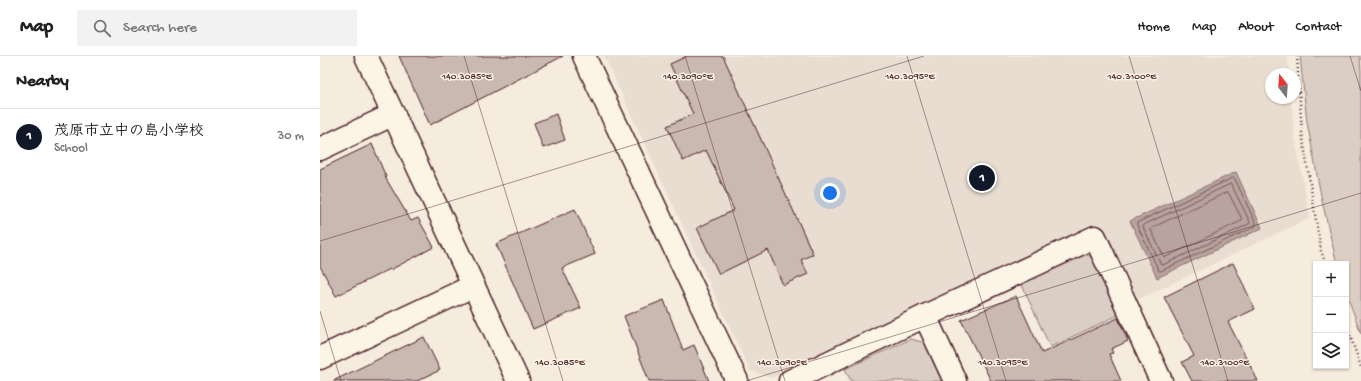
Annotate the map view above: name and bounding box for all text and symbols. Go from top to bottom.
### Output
search box [77,10,357,46]
text: Map [20,16,53,39]
icon: search [91,17,113,39]
text: Search here [123,19,197,37]
text: Home [1138,19,1170,36]
text: Map [1192,19,1216,36]
text: About [1238,19,1274,36]
text: Contact [1296,19,1341,36]
north arrow [1265,68,1301,104]
text: 140.3085°E [441,71,493,83]
text: 140.3090°E [662,71,714,83]
text: 140.3095°E [884,71,935,83]
text: 140.3100°E [1107,71,1157,83]
text: Nearby [16,72,69,92]
text: 茂原市立中の島小学校 [54,123,204,141]
text: 1 [26,129,32,144]
text: 30 m [278,129,304,144]
text: School [54,141,88,156]
pin: 1 [969,163,995,193]
your location [820,183,840,203]
map controls [1313,261,1349,369]
button: + [1313,261,1349,297]
button: − [1313,297,1349,333]
button: layers [1313,333,1349,369]
text: 140.3085°E [534,357,586,369]
text: 140.3090°E [756,357,808,369]
text: 140.3095°E [977,357,1028,369]
text: 140.3100°E [1200,357,1250,369]

